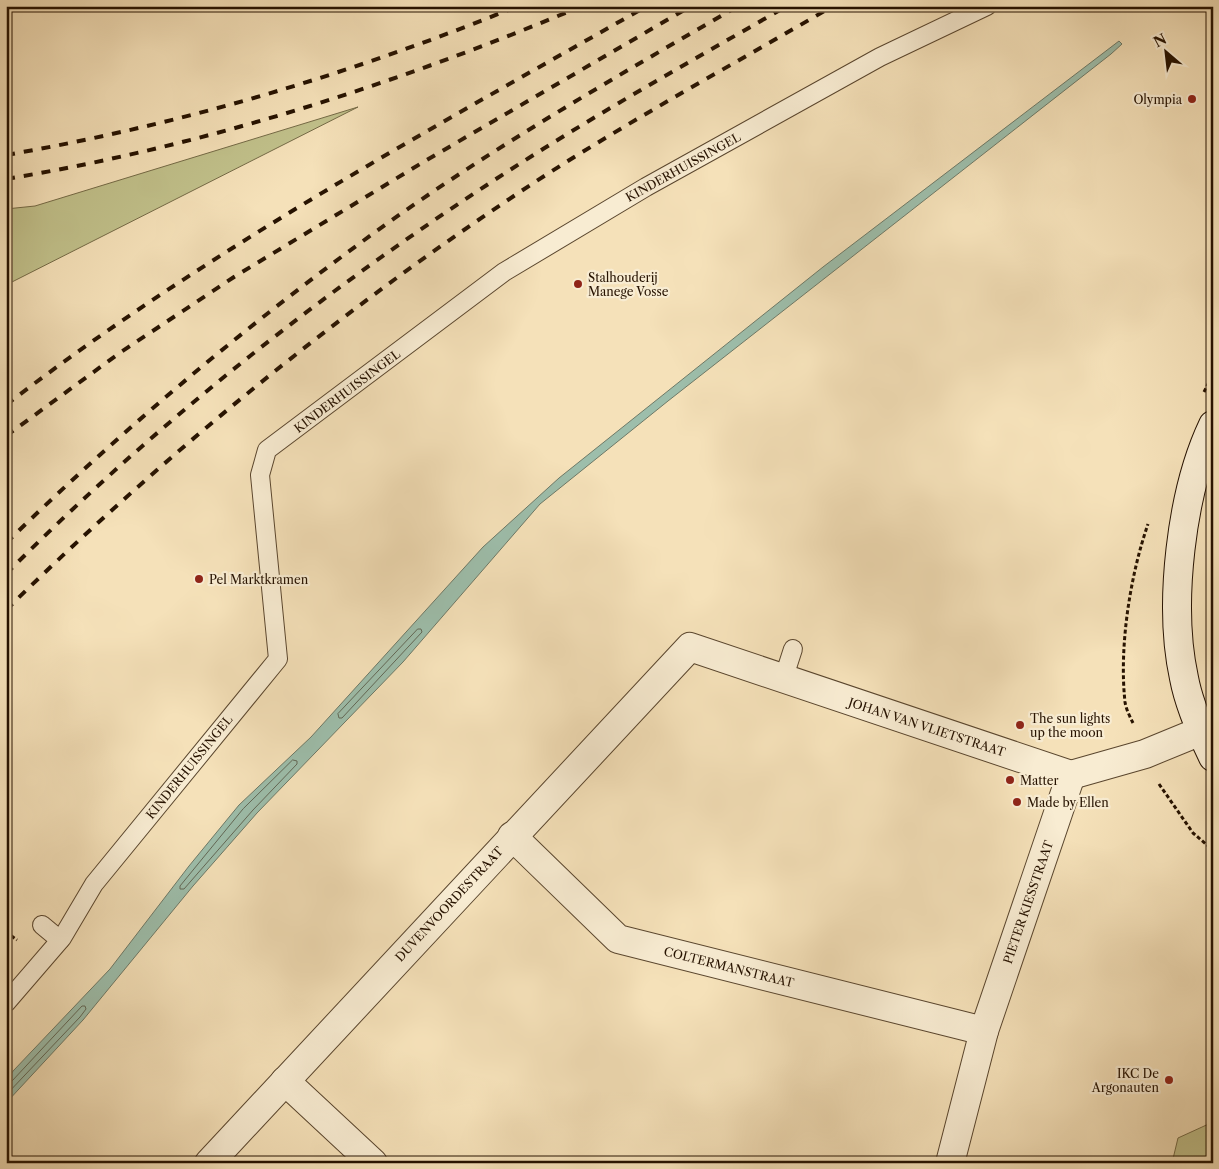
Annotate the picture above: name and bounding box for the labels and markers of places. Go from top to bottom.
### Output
place label: Olympia [1133,92,1183,107]
marker: Olympia [1186,93,1198,105]
place label: Stalhouderij Manege Vosse [588,270,669,299]
marker: Stalhouderij Manege Vosse [572,278,584,290]
place label: Pel Marktkramen [209,572,309,587]
marker: Pel Marktkramen [193,573,205,585]
place label: The sun lights up the moon [1030,711,1110,740]
marker: The sun lights up the moon [1014,719,1026,731]
place label: Matter [1020,773,1059,788]
marker: Matter [1004,774,1016,786]
place label: Made by Ellen [1027,795,1109,810]
marker: Made by Ellen [1011,796,1023,808]
place label: IKC De Argonauten [1091,1066,1159,1095]
marker: IKC De Argonauten [1163,1074,1175,1086]

